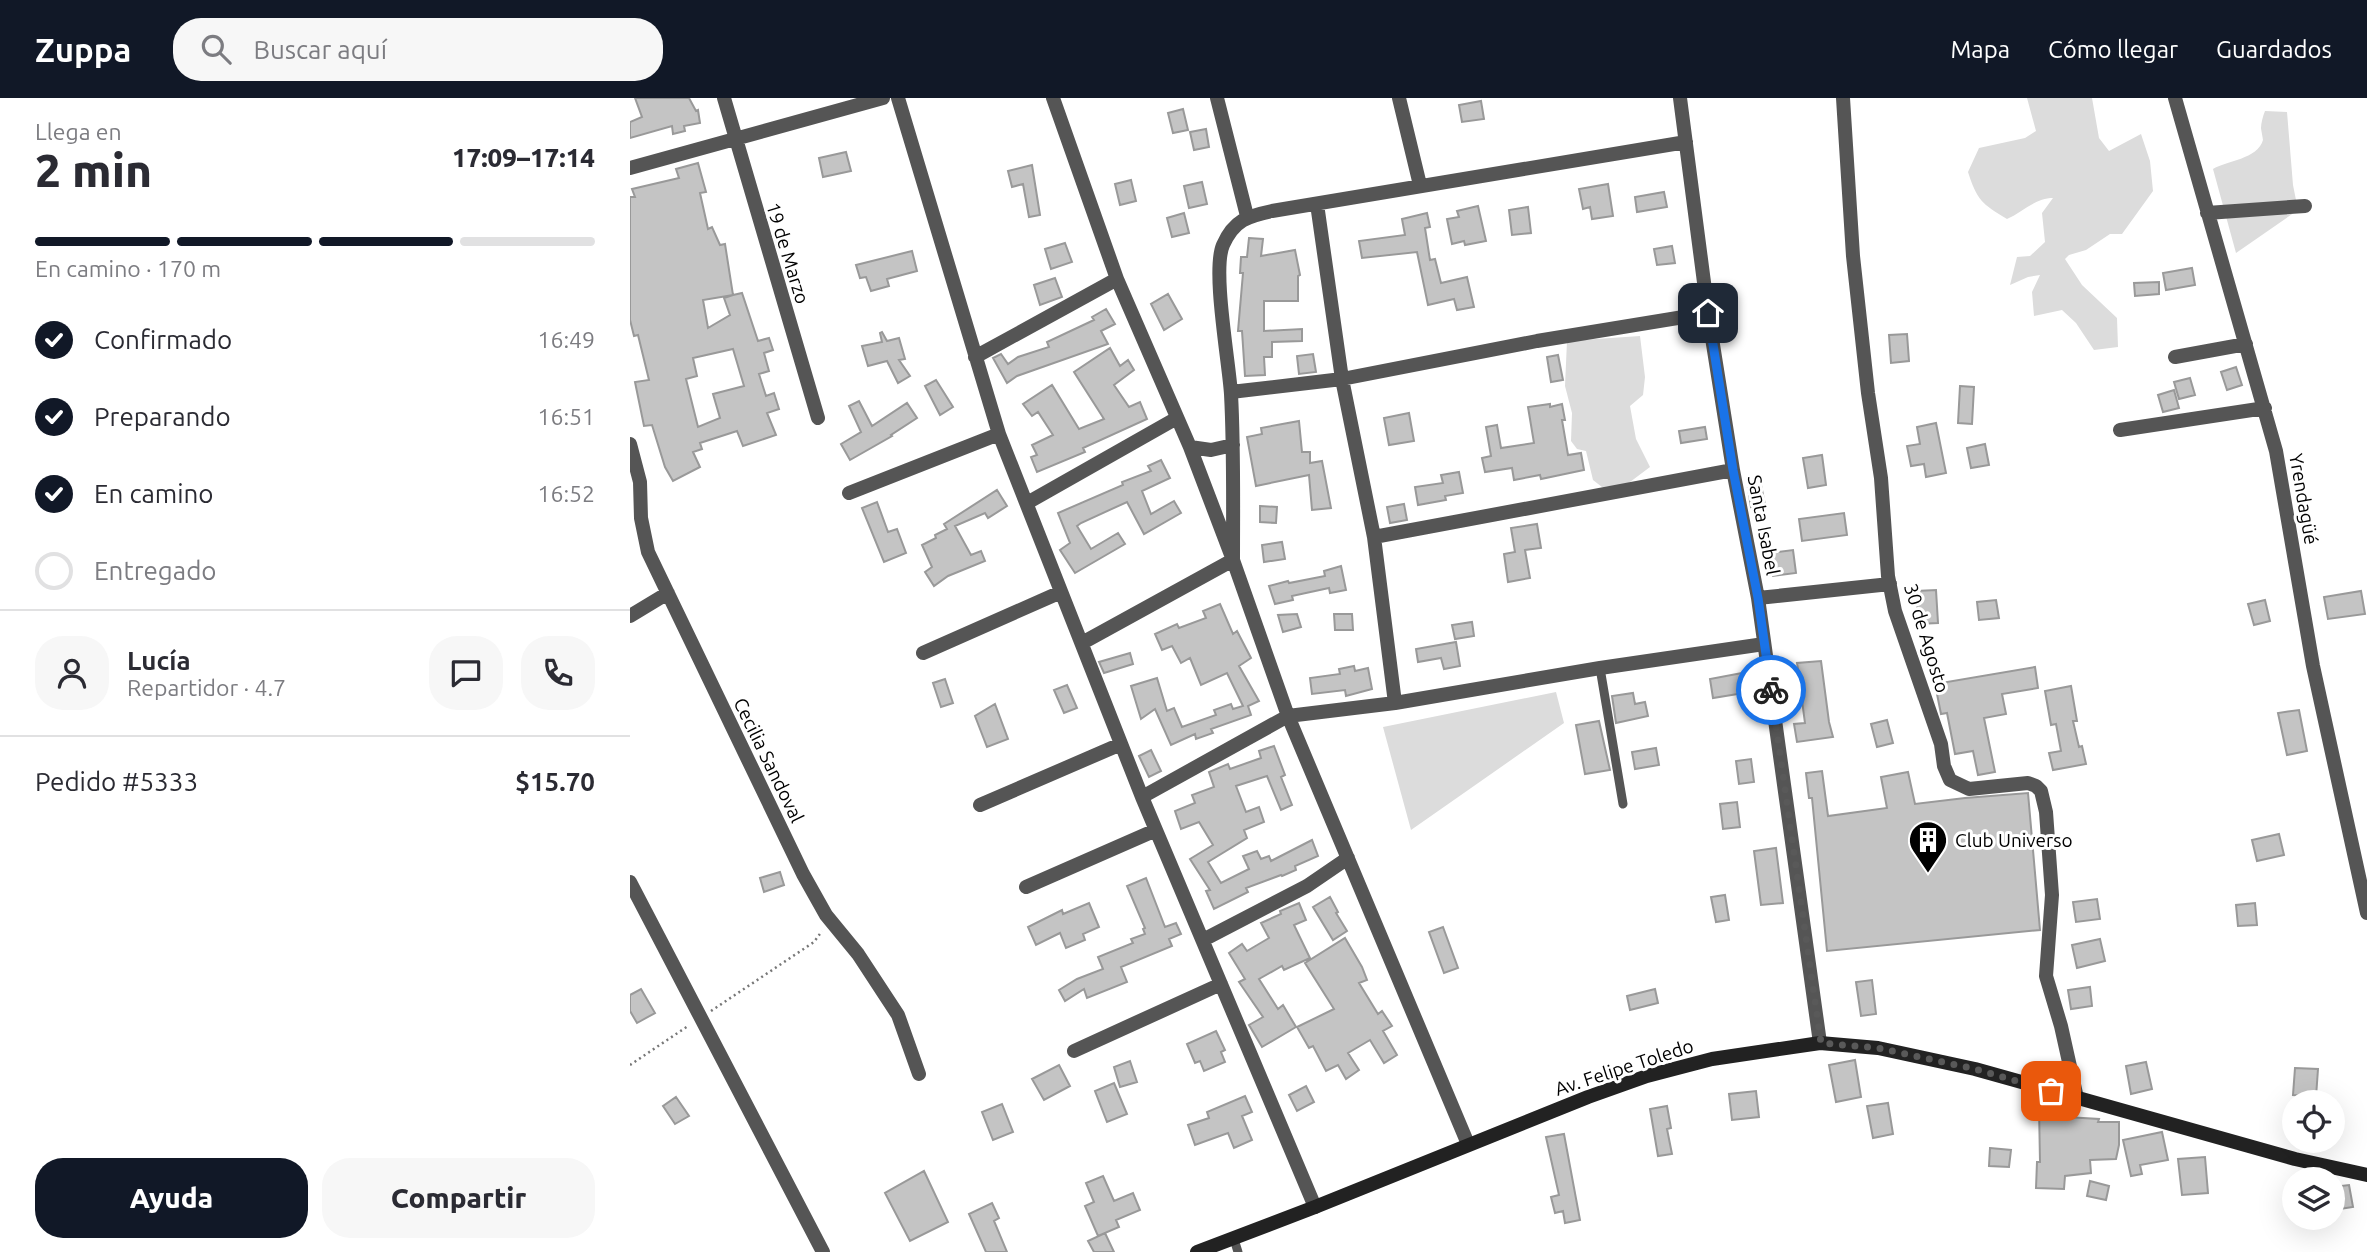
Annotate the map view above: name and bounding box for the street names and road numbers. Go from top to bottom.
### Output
street label: 19 de Marzo [762,200,814,306]
street label: Yrendagüé [2285,452,2323,546]
street label: Santa Isabel [1744,473,1784,577]
street label: 30 de Agosto [1900,581,1954,695]
street label: Cecilia Sandoval [729,694,809,826]
street label: Av. Felipe Toledo [1552,1034,1696,1100]

